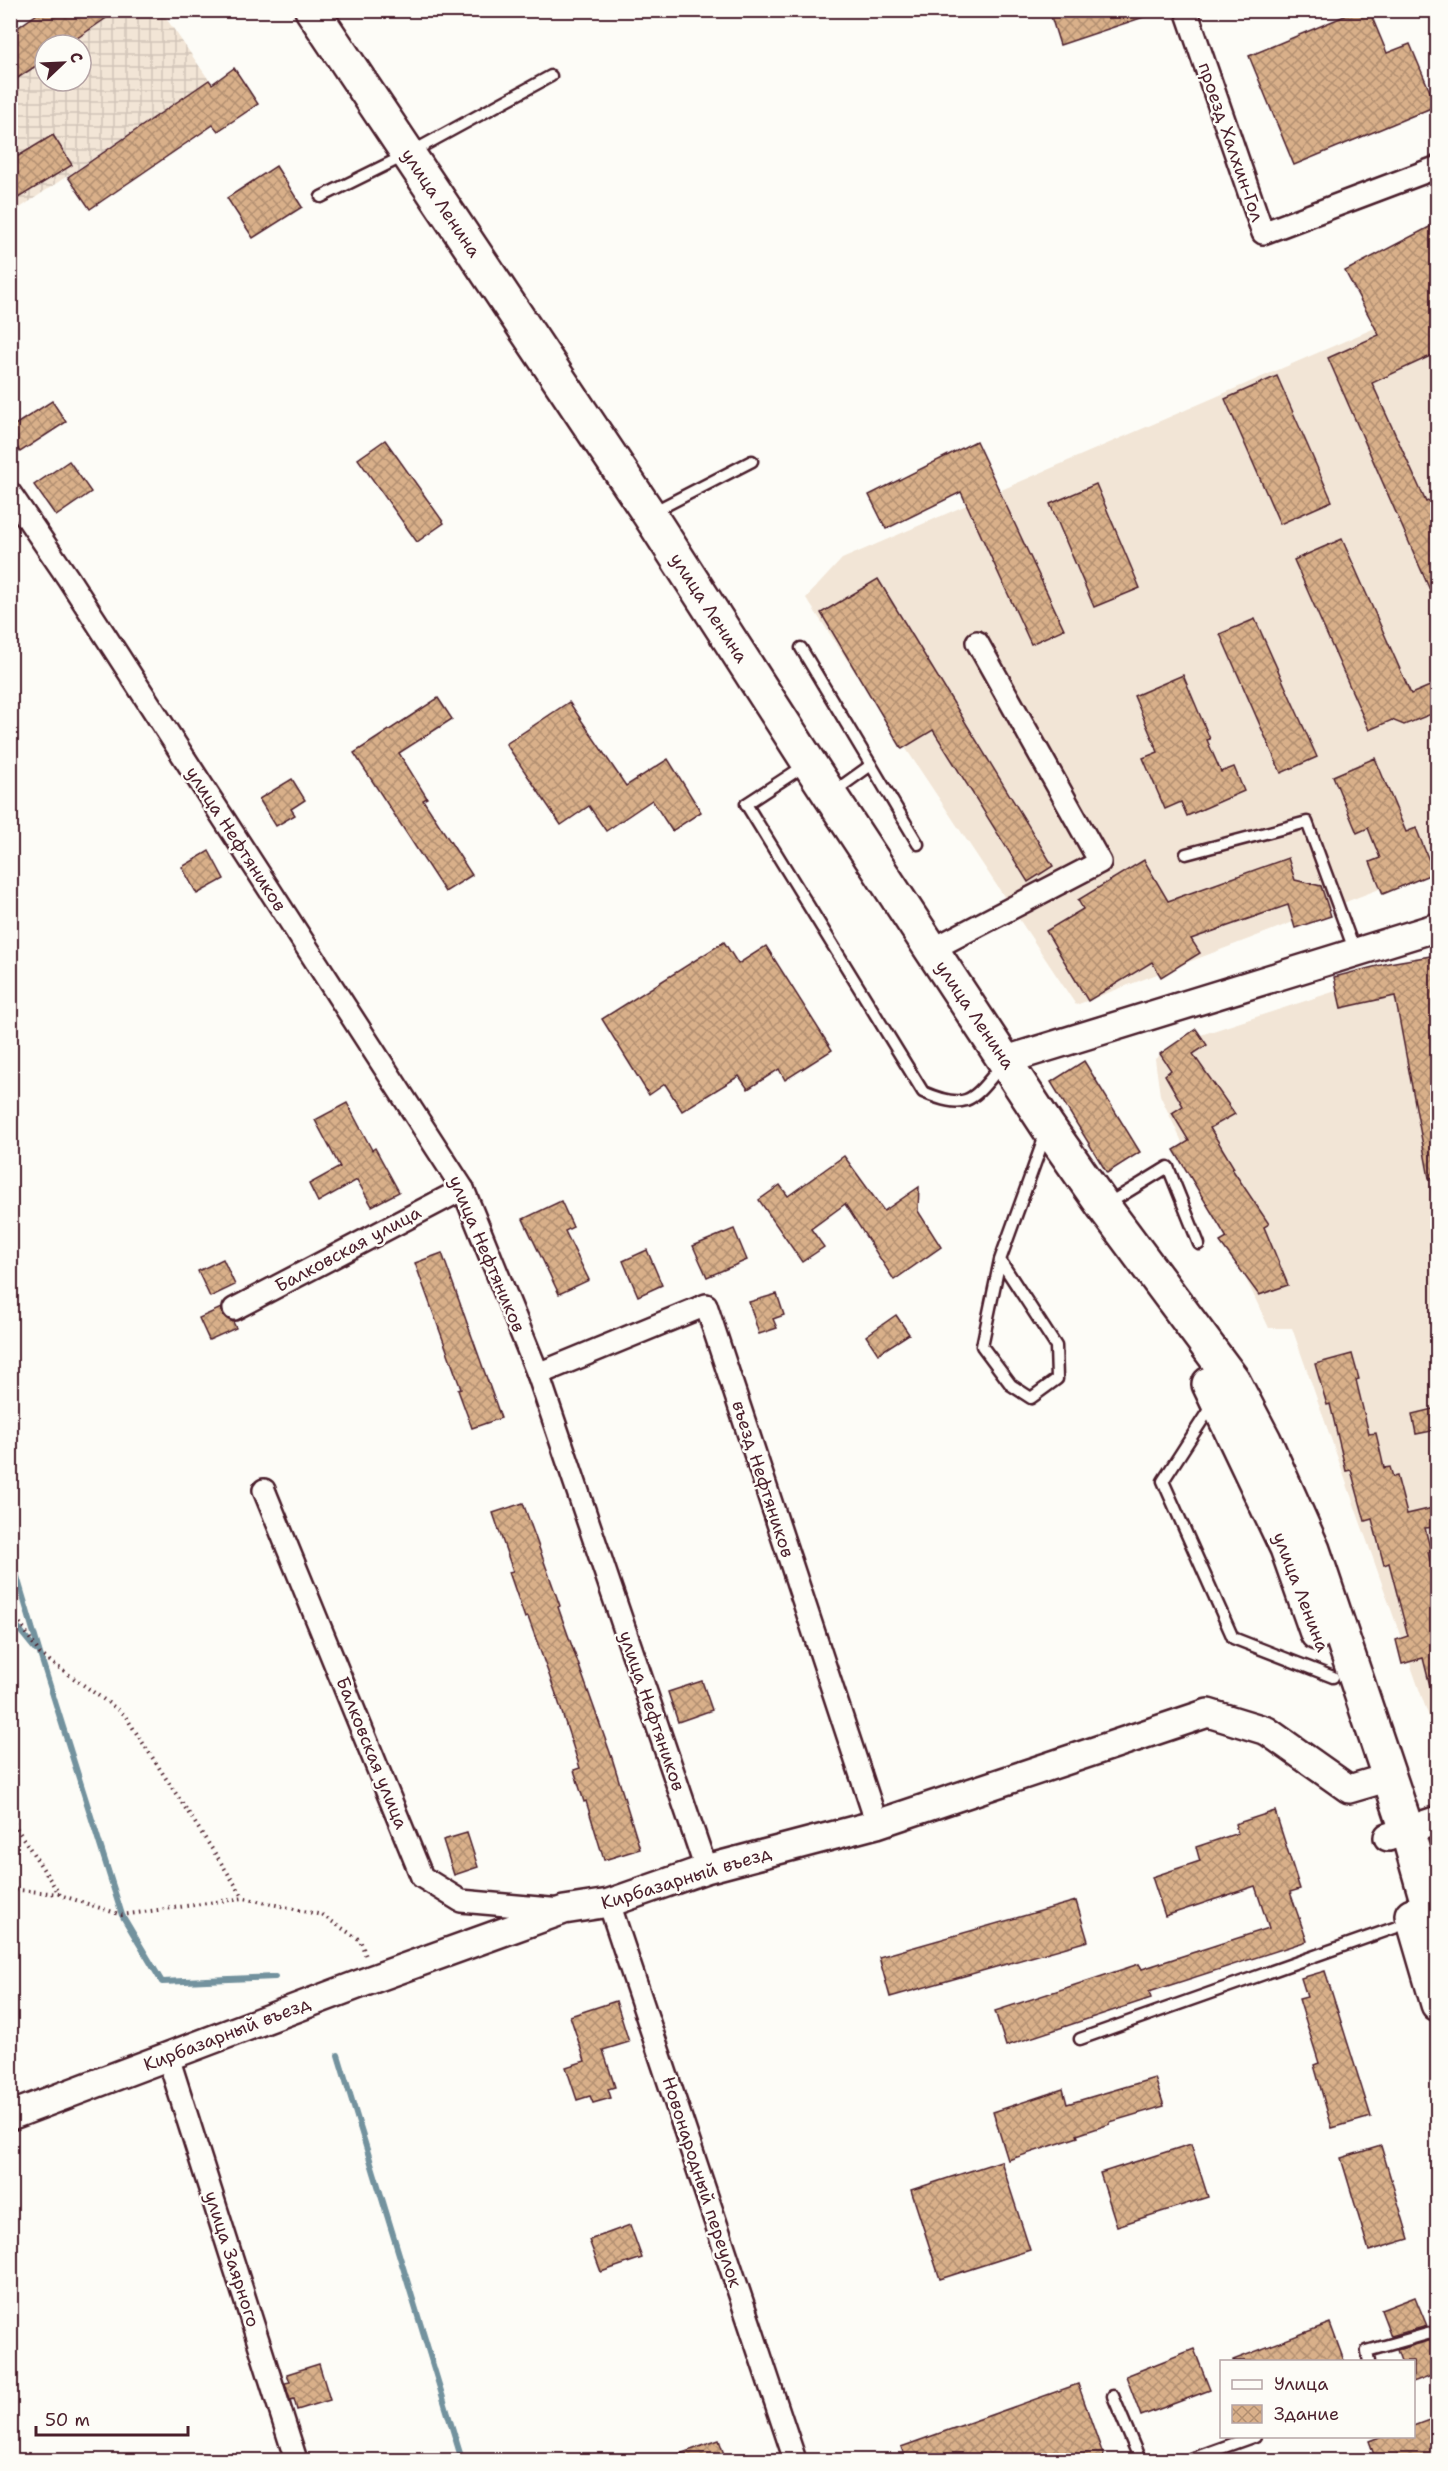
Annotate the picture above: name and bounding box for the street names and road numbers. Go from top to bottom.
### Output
street label: проезд Халхин-Гол [1192,59,1270,225]
street label: улица Ленина [396,144,486,262]
street label: улица Ленина [665,548,753,668]
street label: улица Нефтяников [180,762,292,916]
street label: улица Ленина [930,956,1020,1074]
street label: улица Нефтяников [443,1172,531,1336]
street label: Балковская улица [271,1200,425,1298]
street label: въезд Нефтяников [726,1397,800,1561]
street label: улица Ленина [1267,1529,1335,1655]
street label: улица Нефтяников [613,1628,691,1794]
street label: Балковская улица [330,1673,414,1833]
street label: Кирбазарный въезд [598,1840,775,1915]
street label: Кирбазарный въезд [140,1991,314,2077]
street label: Новонародный переулок [657,2073,748,2291]
street label: улица Заярного [199,2188,265,2330]

